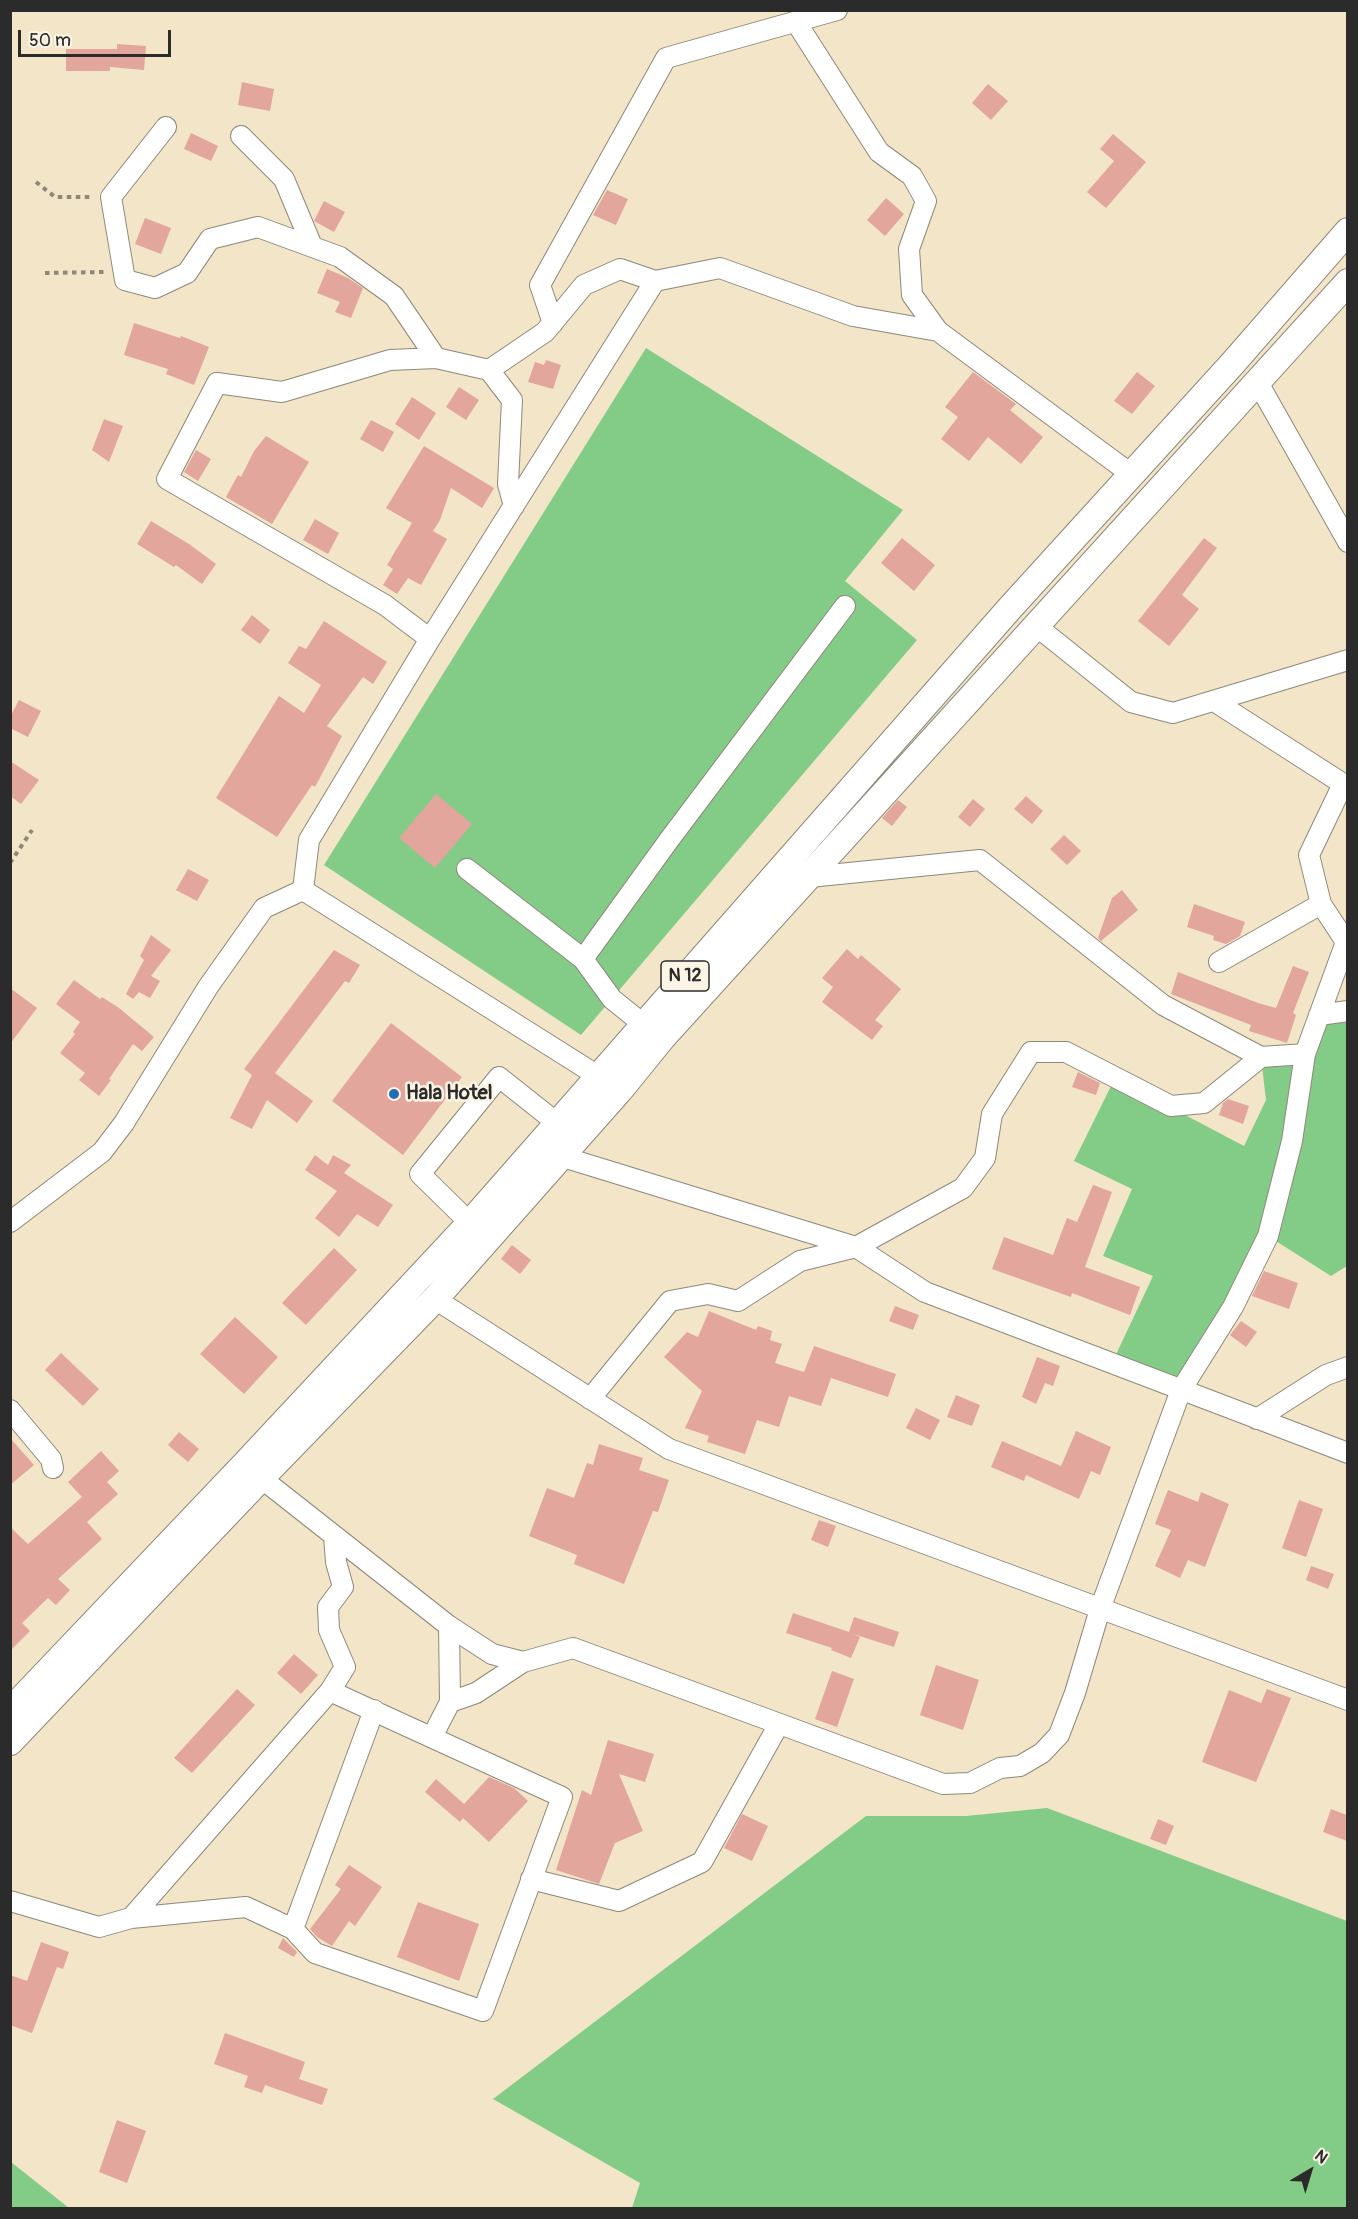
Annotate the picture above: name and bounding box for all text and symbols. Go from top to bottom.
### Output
scale bar [21,18,174,56]
text: 50 m [29,29,71,52]
road number: N 12 [661,961,709,991]
place label: Hala Hotel [406,1082,492,1106]
marker: Hala Hotel [387,1087,401,1101]
north arrow [1280,2141,1340,2201]
text: N [1311,2146,1331,2168]

